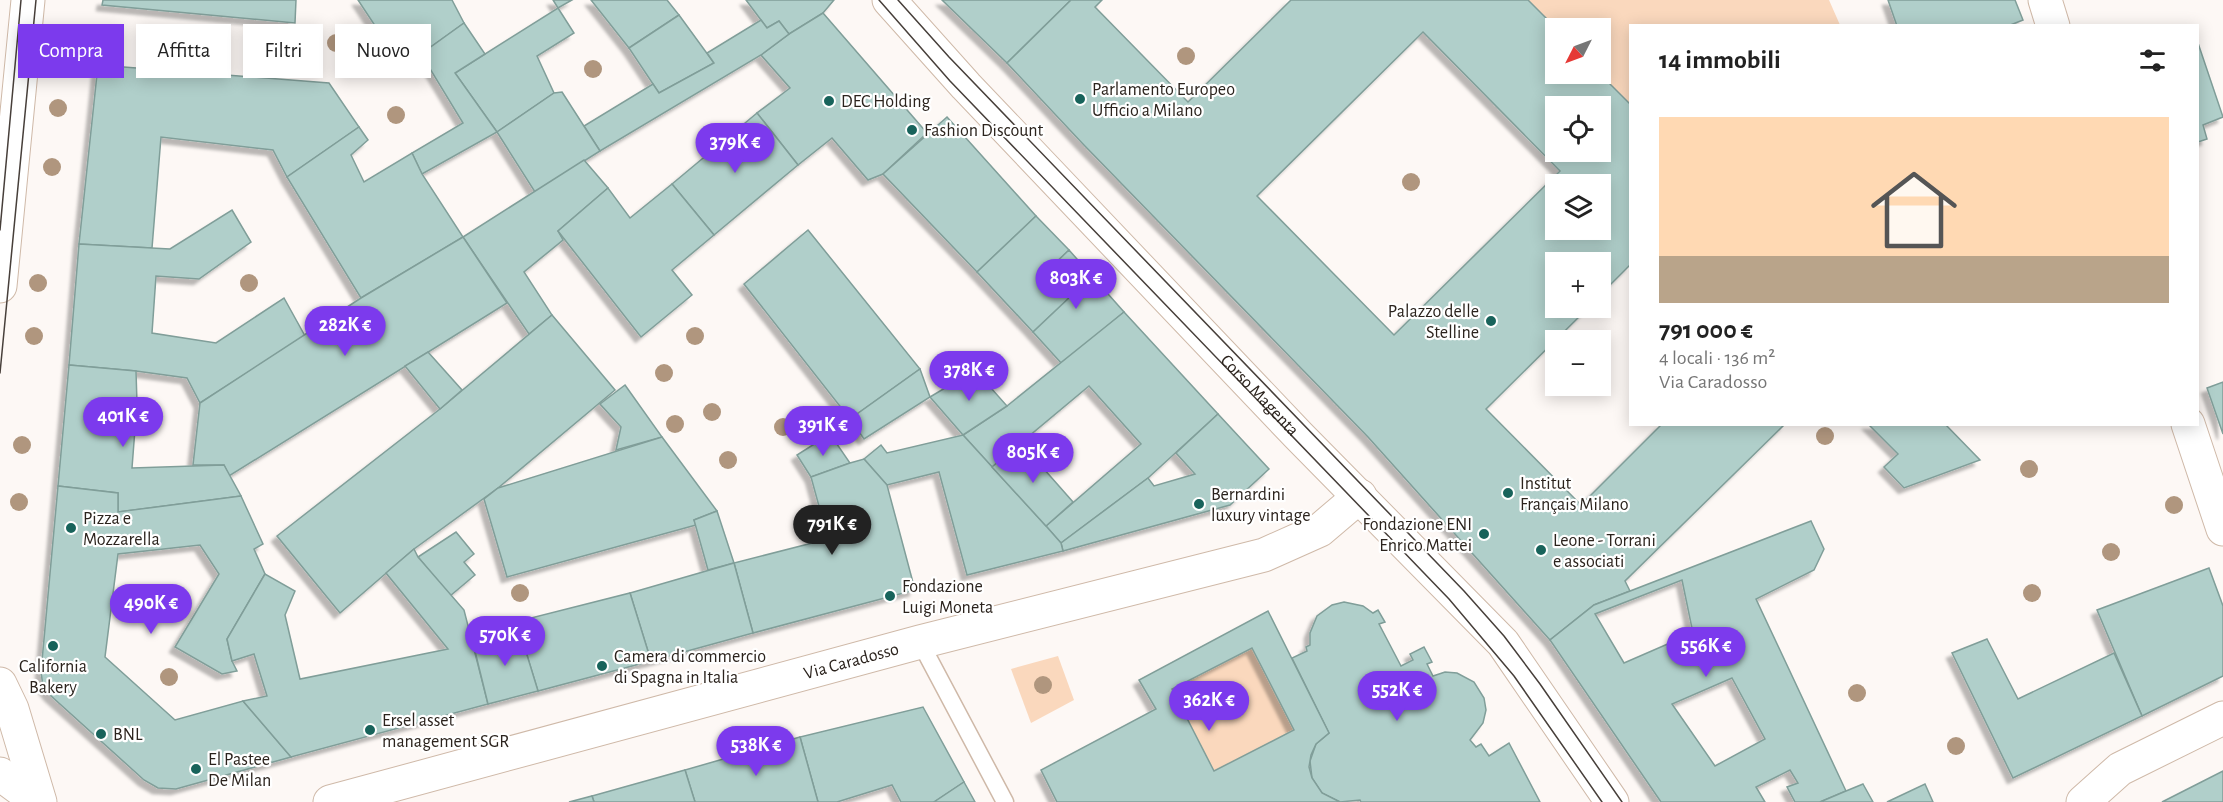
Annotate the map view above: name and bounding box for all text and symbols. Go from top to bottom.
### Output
north arrow [1545,18,1611,84]
map controls [1545,18,1611,396]
chip: Compra [18,24,124,78]
chip: Affitta [136,24,231,78]
chip: Filtri [243,24,323,78]
chip: Nuovo [335,24,431,78]
icon: filters [2136,44,2169,77]
text: 14 immobili [1659,47,1781,73]
place label: Parlamento Europeo Ufficio a Milano [1092,81,1235,120]
marker: Parlamento Europeo Ufficio a Milano [1073,92,1087,106]
place label: DEC Holding [841,93,931,111]
marker: DEC Holding [822,94,836,108]
button: locate [1545,96,1611,162]
place label: Fashion Discount [924,122,1044,140]
pin: 379K € [686,123,784,174]
marker: Fashion Discount [905,123,919,137]
text: 379K € [710,132,760,152]
icon: home [1860,156,1968,264]
button: layers [1545,174,1611,240]
button: + [1545,252,1611,318]
pin: 803K € [1027,259,1125,310]
text: 803K € [1050,268,1102,288]
place label: Palazzo delle Stelline [1388,303,1479,342]
pin: 282K € [296,306,394,357]
marker: Palazzo delle Stelline [1484,314,1498,328]
text: 282K € [319,315,371,335]
text: 791 000 € [1659,317,1753,343]
button: − [1545,330,1611,396]
text: 4 locali · 136 m² [1659,348,1775,368]
pin: 378K € [920,351,1018,402]
street label: Corso Magenta [1217,352,1302,440]
text: 378K € [943,360,995,380]
text: Via Caradosso [1659,372,1767,392]
pin: 401K € [74,397,172,448]
text: 401K € [97,406,149,426]
pin: 391K € [774,406,872,457]
text: 391K € [798,415,848,435]
pin: 805K € [984,433,1082,484]
text: 805K € [1007,442,1059,462]
place label: Institut Français Milano [1520,475,1629,514]
place label: Bernardini luxury vintage [1211,486,1311,525]
marker: Institut Français Milano [1501,486,1515,500]
marker: Bernardini luxury vintage [1192,497,1206,511]
pin: 791K € [783,505,881,556]
place label: Pizza e Mozzarella [83,510,160,549]
text: 791K € [807,514,857,534]
place label: Fondazione ENI Enrico Mattei [1362,516,1472,555]
marker: Pizza e Mozzarella [64,521,78,535]
marker: Fondazione ENI Enrico Mattei [1477,527,1491,541]
place label: Leone - Torrani e associati [1553,532,1656,571]
marker: Leone - Torrani e associati [1534,543,1548,557]
place label: Fondazione Luigi Moneta [902,578,993,617]
pin: 490K € [102,584,200,635]
marker: Fondazione Luigi Moneta [883,589,897,603]
text: 490K € [124,593,178,613]
pin: 570K € [456,616,554,667]
text: 570K € [479,625,531,645]
pin: 556K € [1657,627,1755,678]
text: 556K € [1681,636,1731,656]
marker: California Bakery [46,639,60,653]
street label: Via Caradosso [802,640,901,683]
place label: Camera di commercio di Spagna in Italia [614,648,766,687]
place label: California Bakery [19,658,87,697]
marker: Camera di commercio di Spagna in Italia [595,659,609,673]
pin: 552K € [1348,671,1446,722]
text: 552K € [1372,680,1422,700]
pin: 362K € [1160,681,1258,732]
text: 362K € [1183,690,1235,710]
place label: Ersel asset management SGR [382,712,509,751]
marker: Ersel asset management SGR [363,723,377,737]
place label: BNL [113,726,143,744]
pin: 538K € [707,726,805,777]
marker: BNL [94,727,108,741]
text: 538K € [730,735,782,755]
place label: El Pastee De Milan [208,751,271,790]
marker: El Pastee De Milan [189,762,203,776]

